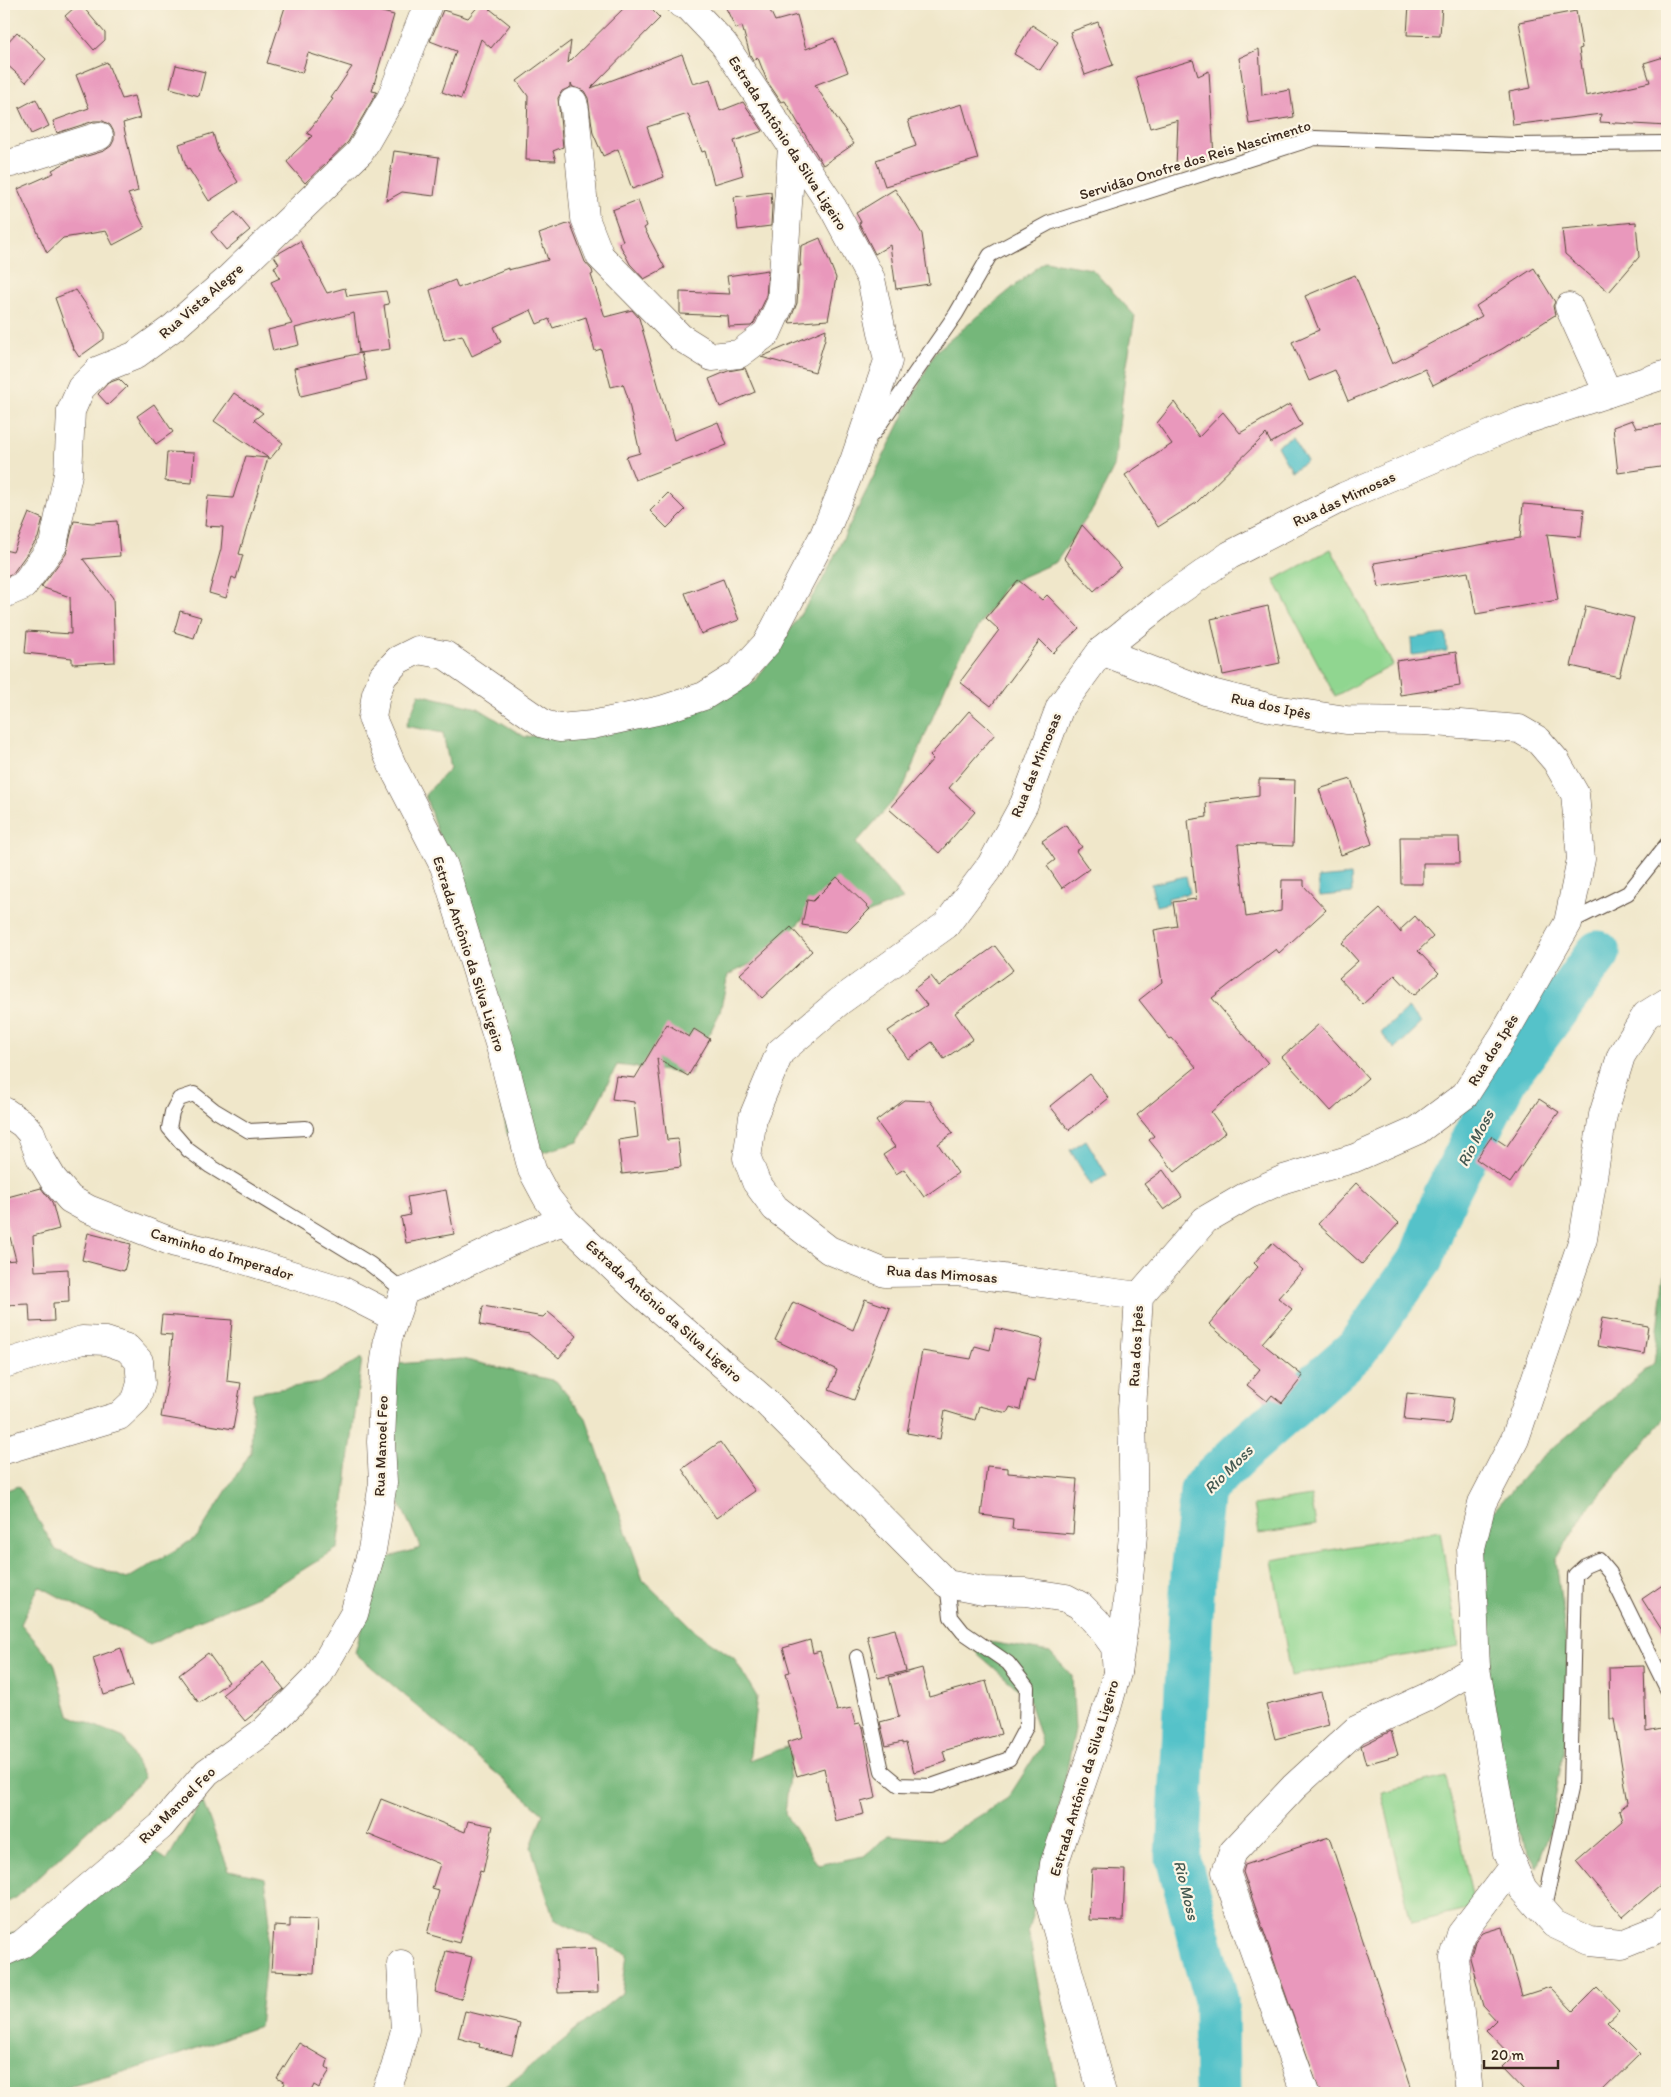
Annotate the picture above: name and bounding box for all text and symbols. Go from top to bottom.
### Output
street label: Estrada Antônio da Silva Ligeiro [725,52,851,234]
street label: Servidão Onofre dos Reis Nascimento [1077,116,1313,204]
street label: Rua Vista Alegre [155,260,247,342]
street label: Rua das Mimosas [1290,467,1399,531]
street label: Rua dos Ipês [1229,689,1313,723]
street label: Rua das Mimosas [1007,710,1065,820]
street label: Estrada Antônio da Silva Ligeiro [429,854,509,1054]
street label: Rua dos Ipês [1464,1010,1522,1089]
water label: Rio Moss [1453,1106,1498,1170]
street label: Caminho do Imperador [148,1224,296,1284]
street label: Estrada Antônio da Silva Ligeiro [582,1236,746,1386]
street label: Rua das Mimosas [886,1261,998,1287]
street label: Rua dos Ipês [1125,1305,1147,1387]
street label: Rua Manoel Feo [370,1395,392,1497]
water label: Rio Moss [1200,1441,1257,1498]
street label: Estrada Antônio da Silva Ligeiro [1045,1678,1123,1878]
street label: Rua Manoel Feo [135,1763,219,1847]
water label: Rio Moss [1170,1858,1203,1923]
scale bar [1484,2037,1557,2069]
text: 20 m [1491,2046,1525,2064]

